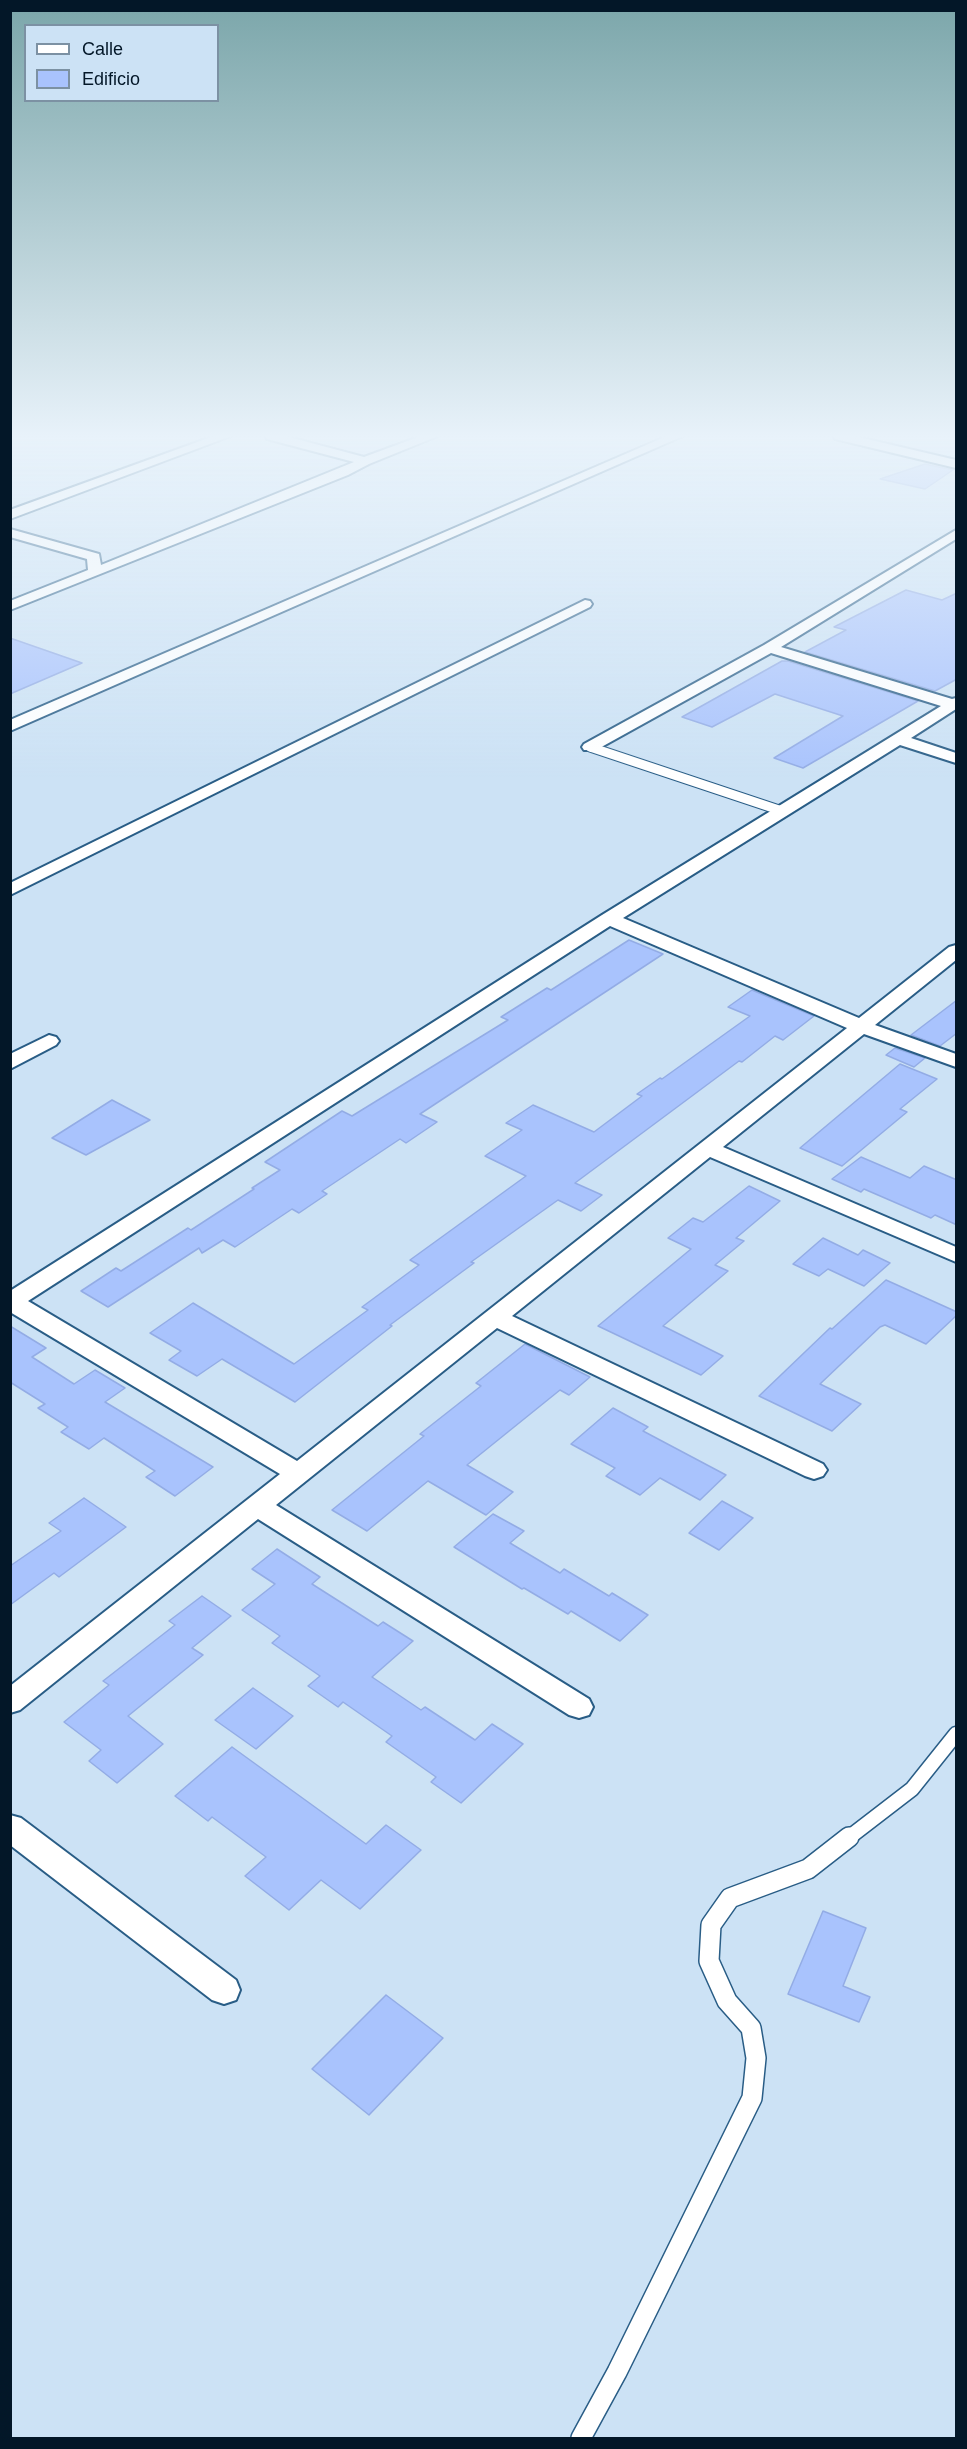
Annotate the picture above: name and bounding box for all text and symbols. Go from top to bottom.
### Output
legend [24,24,219,102]
text: Calle [82,39,123,59]
text: Edificio [82,69,140,89]

